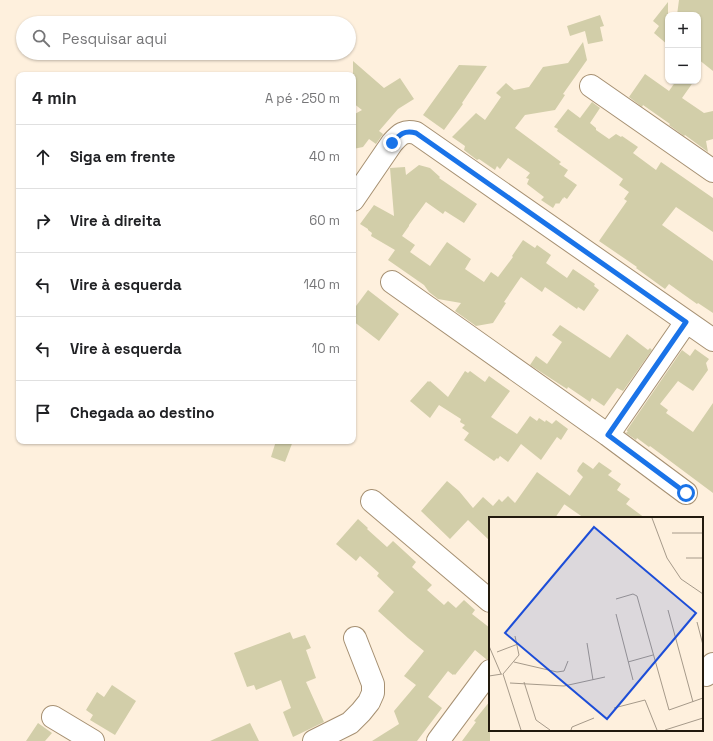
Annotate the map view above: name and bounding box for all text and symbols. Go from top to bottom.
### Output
map controls [665,12,701,84]
button: + [665,12,701,48]
search box [16,16,356,60]
icon: search [30,27,52,49]
text: Pesquisar aqui [62,29,167,48]
button: − [665,48,701,84]
text: 4 min [32,87,77,109]
text: A pé · 250 m [265,90,340,107]
route end [383,134,401,152]
icon: ahead [32,146,54,168]
text: Siga em frente [70,147,176,166]
text: 40 m [309,148,340,165]
icon: right [32,210,54,232]
text: Vire à direita [70,211,161,230]
text: 60 m [309,212,340,229]
icon: left [32,274,54,296]
text: Vire à esquerda [70,275,182,294]
text: 140 m [304,276,340,293]
icon: left [32,338,54,360]
text: Vire à esquerda [70,339,182,358]
text: 10 m [312,340,340,357]
icon: arrive [32,402,54,424]
text: Chegada ao destino [70,403,214,422]
route start [677,484,695,502]
inset map [489,517,703,731]

